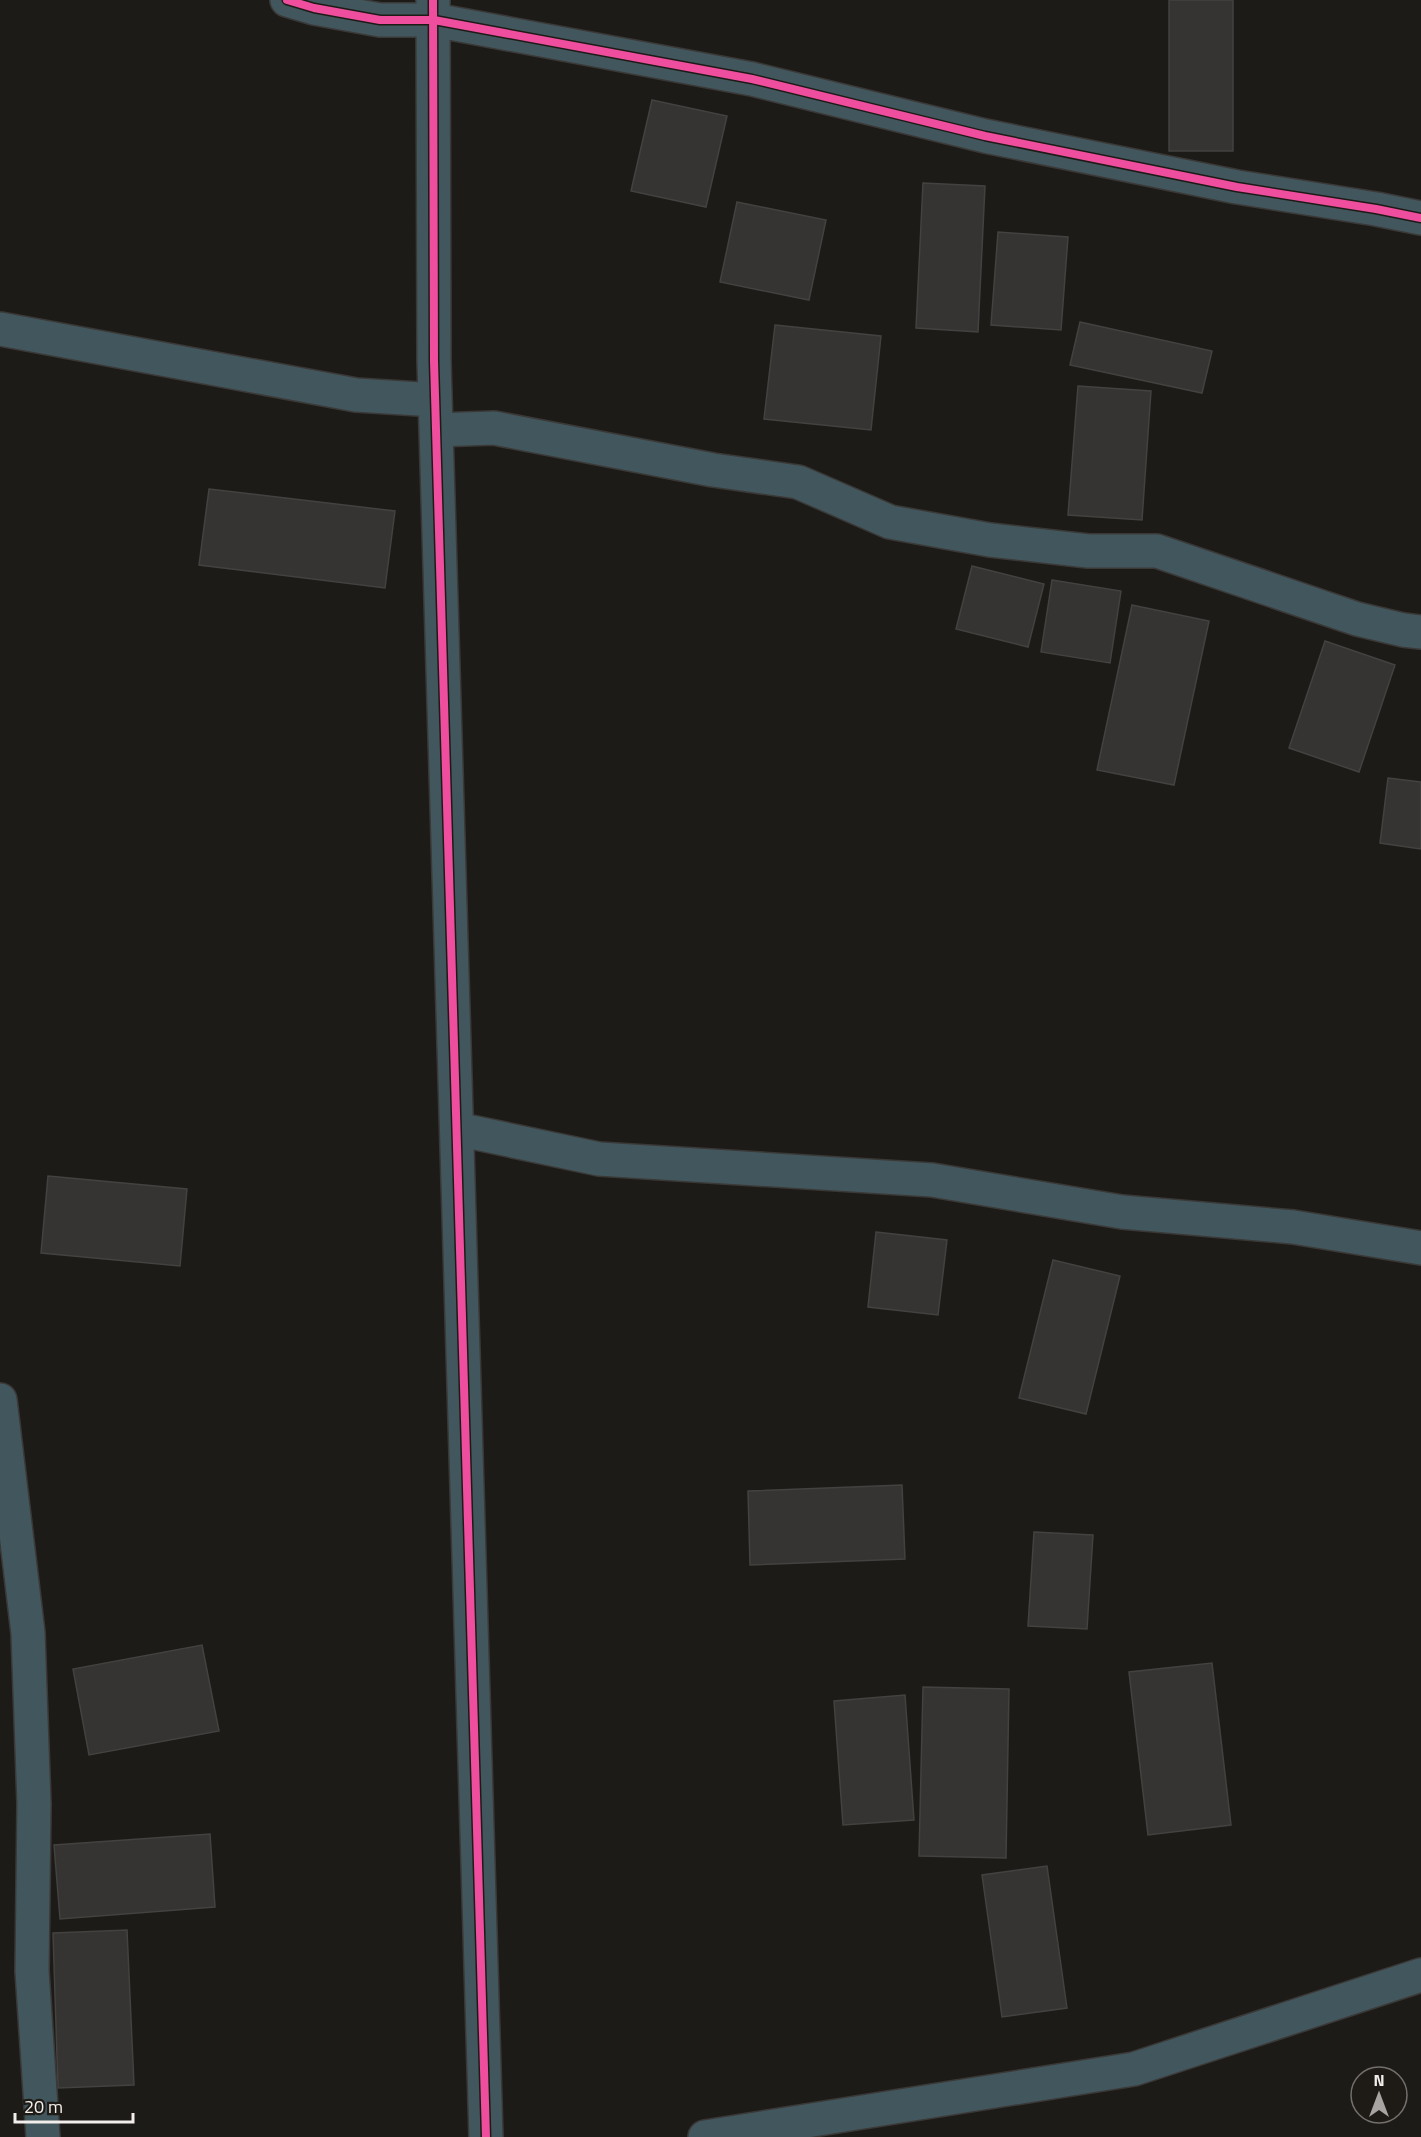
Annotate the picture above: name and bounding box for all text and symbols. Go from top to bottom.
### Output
north arrow [1349,2065,1409,2125]
text: N [1373,2068,1385,2092]
scale bar [15,2086,134,2124]
text: 20 m [24,2093,63,2120]

